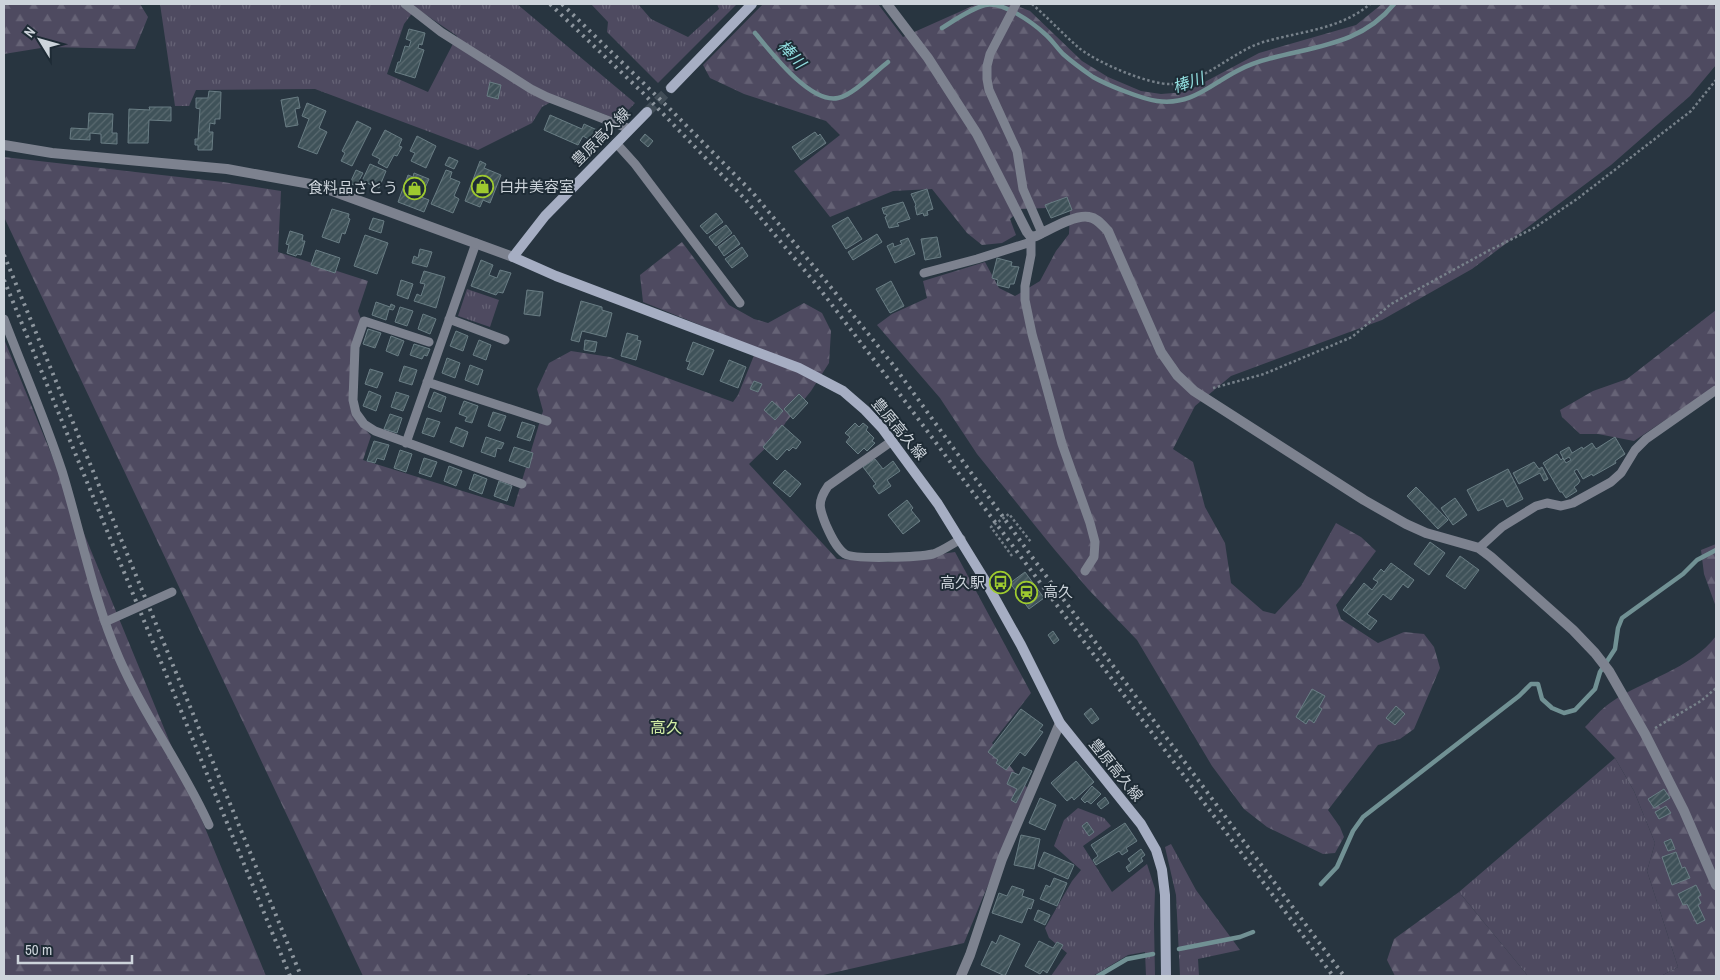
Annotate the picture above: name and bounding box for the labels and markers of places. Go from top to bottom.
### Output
shop icon: 白井美容室 [471,175,495,199]
shop icon: 食料品さとう [402,176,426,200]
place label: 白井美容室 [499,176,574,197]
place label: 食料品さとう [308,177,398,198]
bus stop icon: 高久駅 [989,571,1013,595]
place label: 高久駅 [940,572,985,593]
station icon: 高久 [1015,580,1039,604]
place label: 高久 [1043,581,1073,602]

